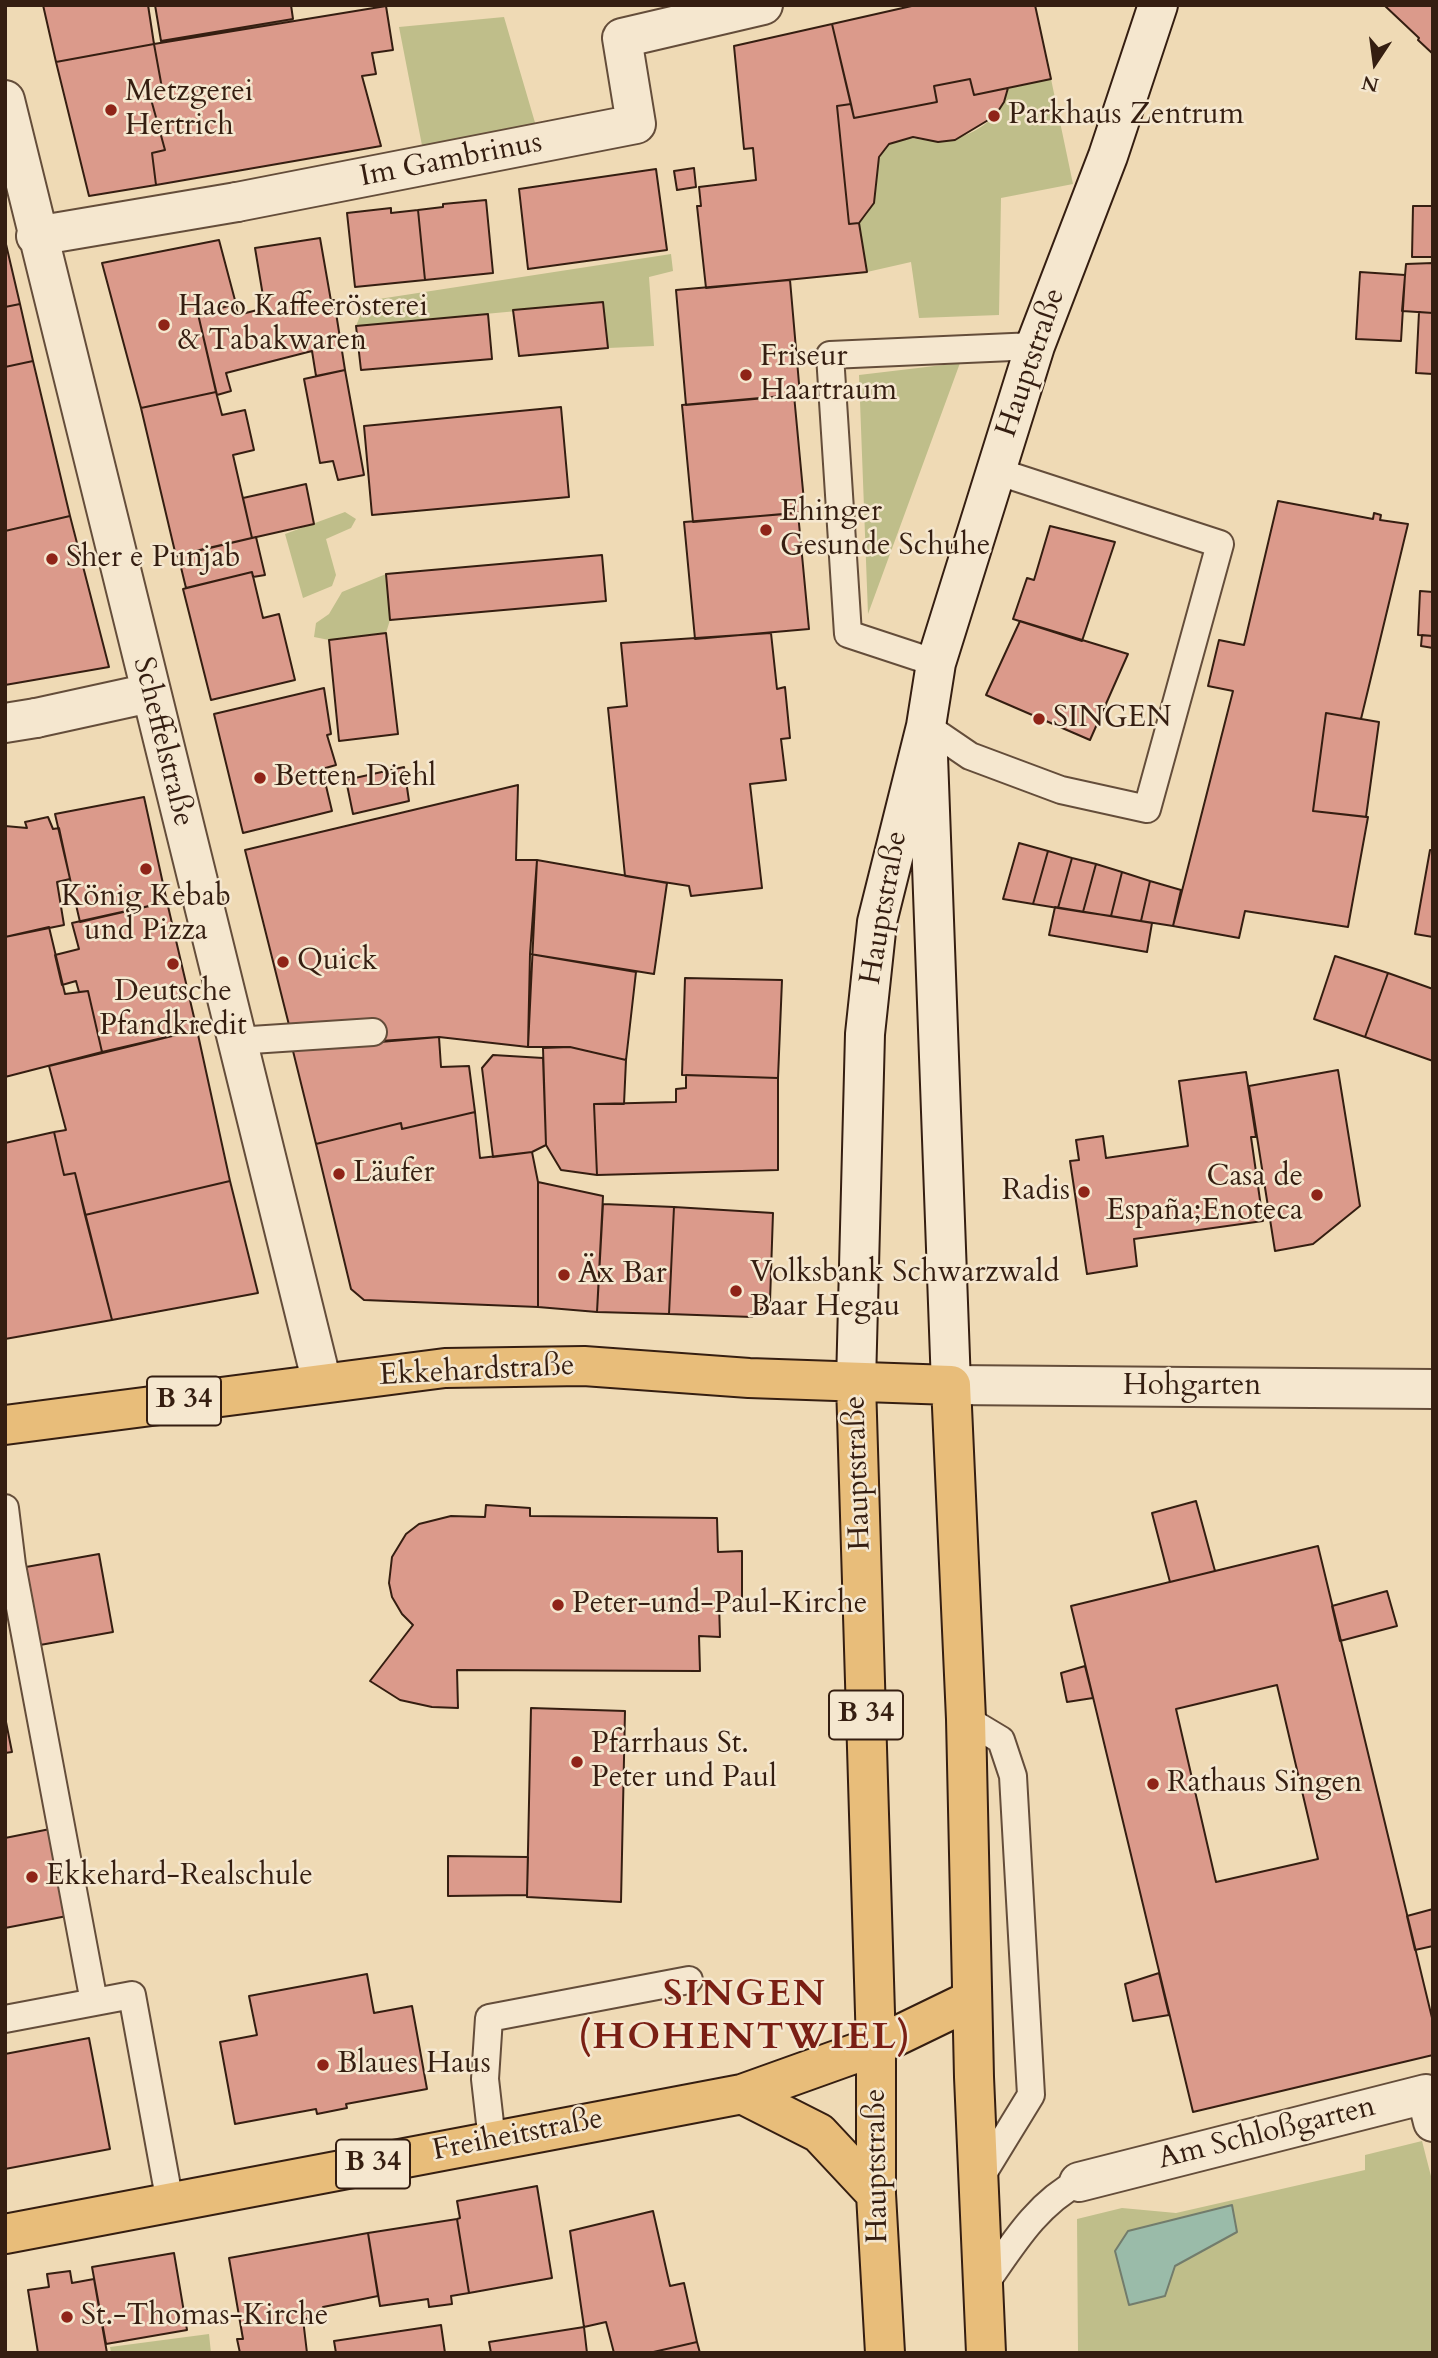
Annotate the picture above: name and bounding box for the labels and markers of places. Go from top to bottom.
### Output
place label: Metzgerei Hertrich [125,75,253,146]
place label: Parkhaus Zentrum [1008,98,1244,134]
marker: Metzgerei Hertrich [103,102,119,118]
marker: Parkhaus Zentrum [986,108,1002,124]
place label: Haco Kaffeerösterei & Tabakwaren [178,290,428,360]
marker: Haco Kaffeerösterei & Tabakwaren [156,317,172,333]
place label: Friseur Haartraum [760,340,897,410]
marker: Friseur Haartraum [738,367,754,383]
place label: Ehinger Gesunde Schuhe [780,495,990,566]
marker: Ehinger Gesunde Schuhe [758,522,774,538]
place label: Sher e Punjab [66,541,241,577]
marker: Sher e Punjab [44,551,60,567]
place label: SINGEN [1053,701,1172,737]
marker: SINGEN [1031,711,1047,727]
place label: Betten Diehl [274,760,436,796]
marker: Betten Diehl [252,770,268,786]
marker: König Kebab und Pizza [138,861,154,877]
place label: König Kebab und Pizza [61,880,231,950]
place label: Quick [297,944,378,980]
marker: Quick [275,954,291,970]
marker: Deutsche Pfandkredit [165,956,181,972]
place label: Deutsche Pfandkredit [99,975,247,1046]
place label: Läufer [353,1156,435,1192]
place label: Casa de España;Enoteca [1106,1160,1303,1230]
marker: Läufer [331,1166,347,1182]
place label: Radis [1002,1174,1070,1210]
marker: Radis [1076,1184,1092,1200]
marker: Casa de España;Enoteca [1309,1187,1325,1203]
place label: Volksbank Schwarzwald Baar Hegau [750,1256,1059,1326]
place label: Äx Bar [578,1257,667,1293]
marker: Äx Bar [556,1267,572,1283]
marker: Volksbank Schwarzwald Baar Hegau [728,1283,744,1299]
place label: Peter-und-Paul-Kirche [572,1587,867,1623]
marker: Peter-und-Paul-Kirche [550,1597,566,1613]
place label: Pfarrhaus St. Peter und Paul [591,1727,777,1798]
marker: Pfarrhaus St. Peter und Paul [569,1754,585,1770]
place label: Rathaus Singen [1167,1766,1362,1802]
marker: Rathaus Singen [1145,1776,1161,1792]
place label: Ekkehard-Realschule [46,1859,313,1895]
marker: Ekkehard-Realschule [24,1869,40,1885]
place label: Blaues Haus [337,2047,491,2083]
marker: Blaues Haus [315,2057,331,2073]
place label: St.-Thomas-Kirche [81,2299,328,2335]
marker: St.-Thomas-Kirche [59,2309,75,2325]

